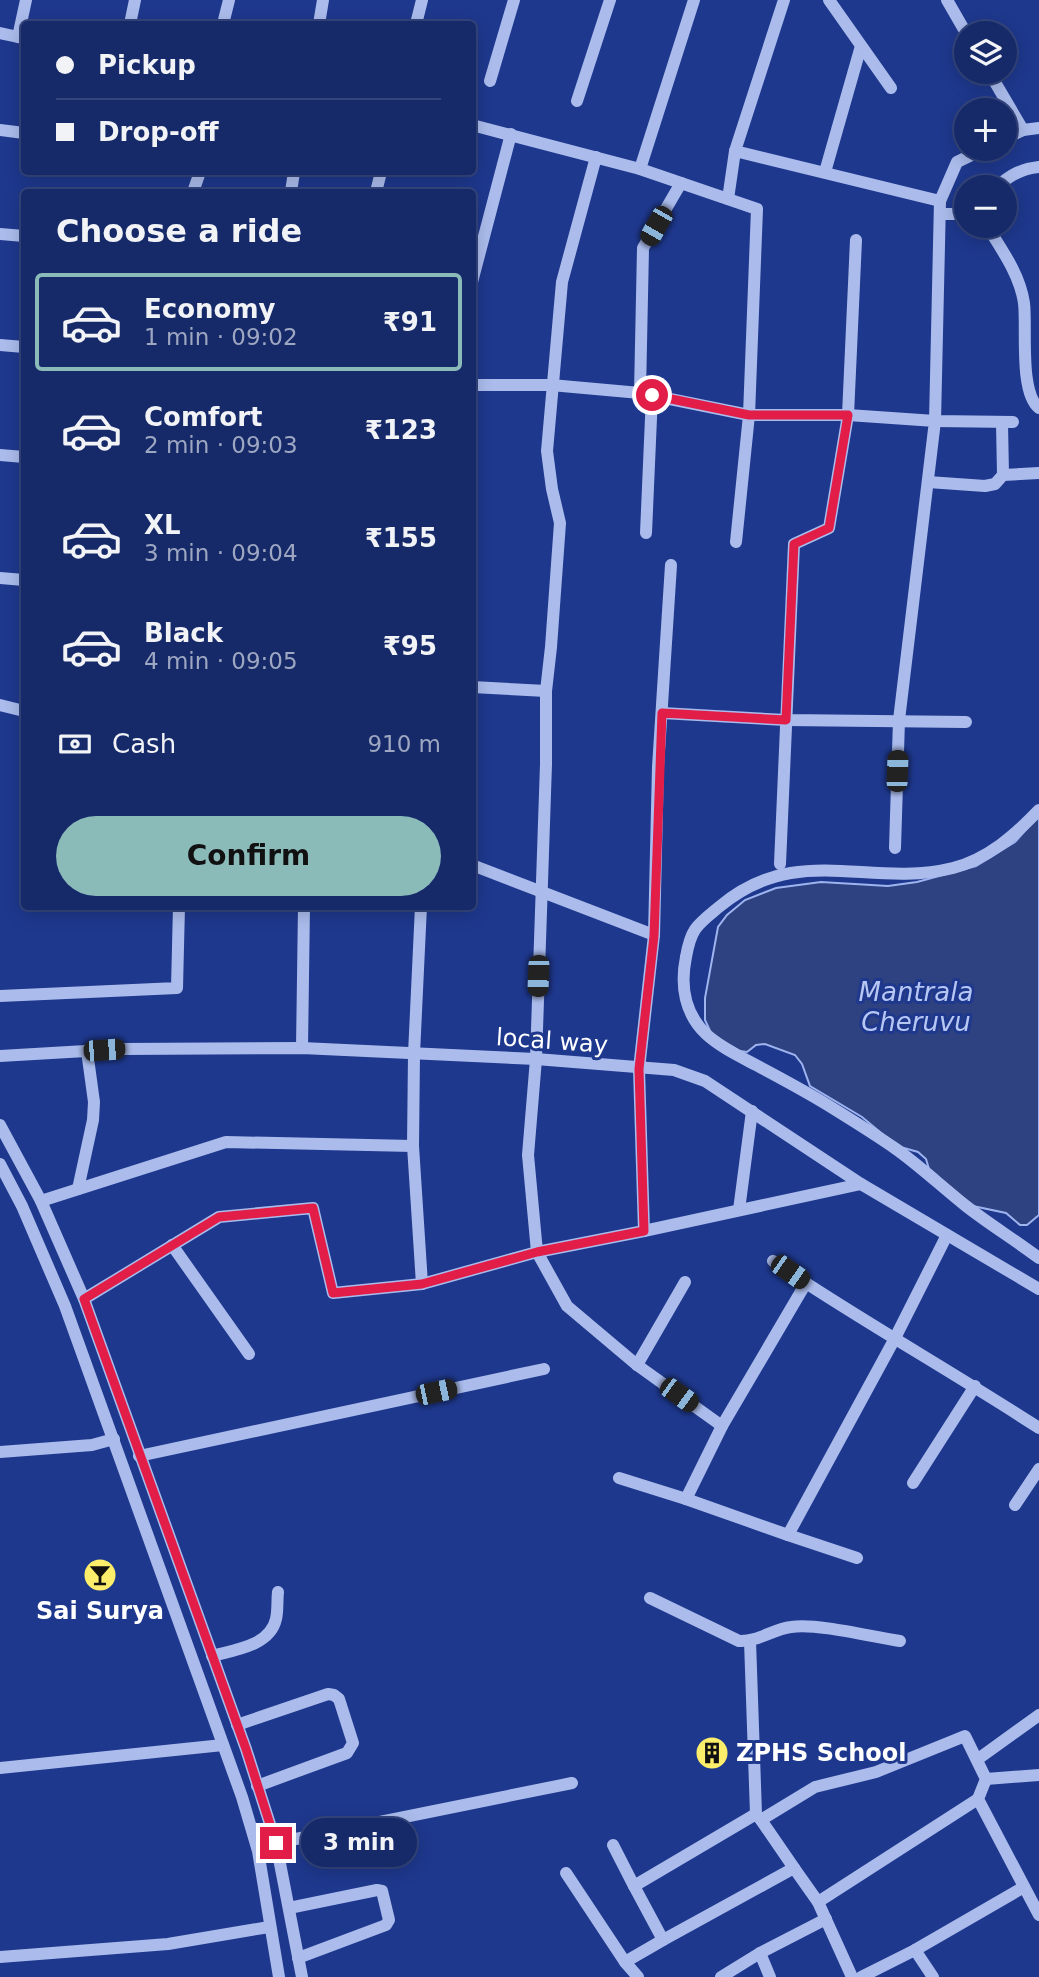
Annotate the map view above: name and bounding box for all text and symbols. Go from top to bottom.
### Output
map controls [954,21,1017,238]
button: layers [954,21,1017,84]
text: Pickup [98,50,196,80]
button: + [954,98,1017,161]
text: Drop-off [98,117,219,147]
button: − [954,175,1017,238]
car [637,203,676,249]
text: Choose a ride [56,212,302,250]
icon: car [60,291,123,354]
text: Economy [144,294,275,324]
text: ₹91 [383,307,437,337]
text: 1 min · 09:02 [144,324,298,350]
route start [636,379,668,411]
icon: car [60,399,123,462]
text: Comfort [144,402,262,432]
text: ₹123 [365,415,437,445]
text: 2 min · 09:03 [144,432,298,458]
icon: car [60,507,123,570]
text: XL [144,510,181,540]
text: ₹155 [365,523,437,553]
text: 3 min · 09:04 [144,540,298,566]
icon: car [60,615,123,678]
text: Black [144,618,223,648]
text: ₹95 [383,631,437,661]
text: 4 min · 09:05 [144,648,298,674]
icon: cash [56,725,94,763]
text: Cash [112,729,176,759]
text: 910 m [367,731,441,757]
car [886,750,909,792]
button: Confirm [56,816,441,896]
car [527,955,550,997]
water label: Mantrala Cheruvu [859,977,973,1037]
street label: local way [495,1023,609,1059]
car [83,1038,126,1062]
car [767,1251,814,1293]
car [656,1374,703,1416]
car [414,1377,459,1407]
bar icon: Sai Surya [81,1556,119,1594]
place label: Sai Surya [36,1597,164,1625]
building icon: ZPHS School [693,1734,731,1772]
place label: ZPHS School [736,1739,907,1767]
callout: 3 min [300,1818,416,1868]
route end [260,1827,292,1859]
text: 3 min [323,1829,395,1855]

